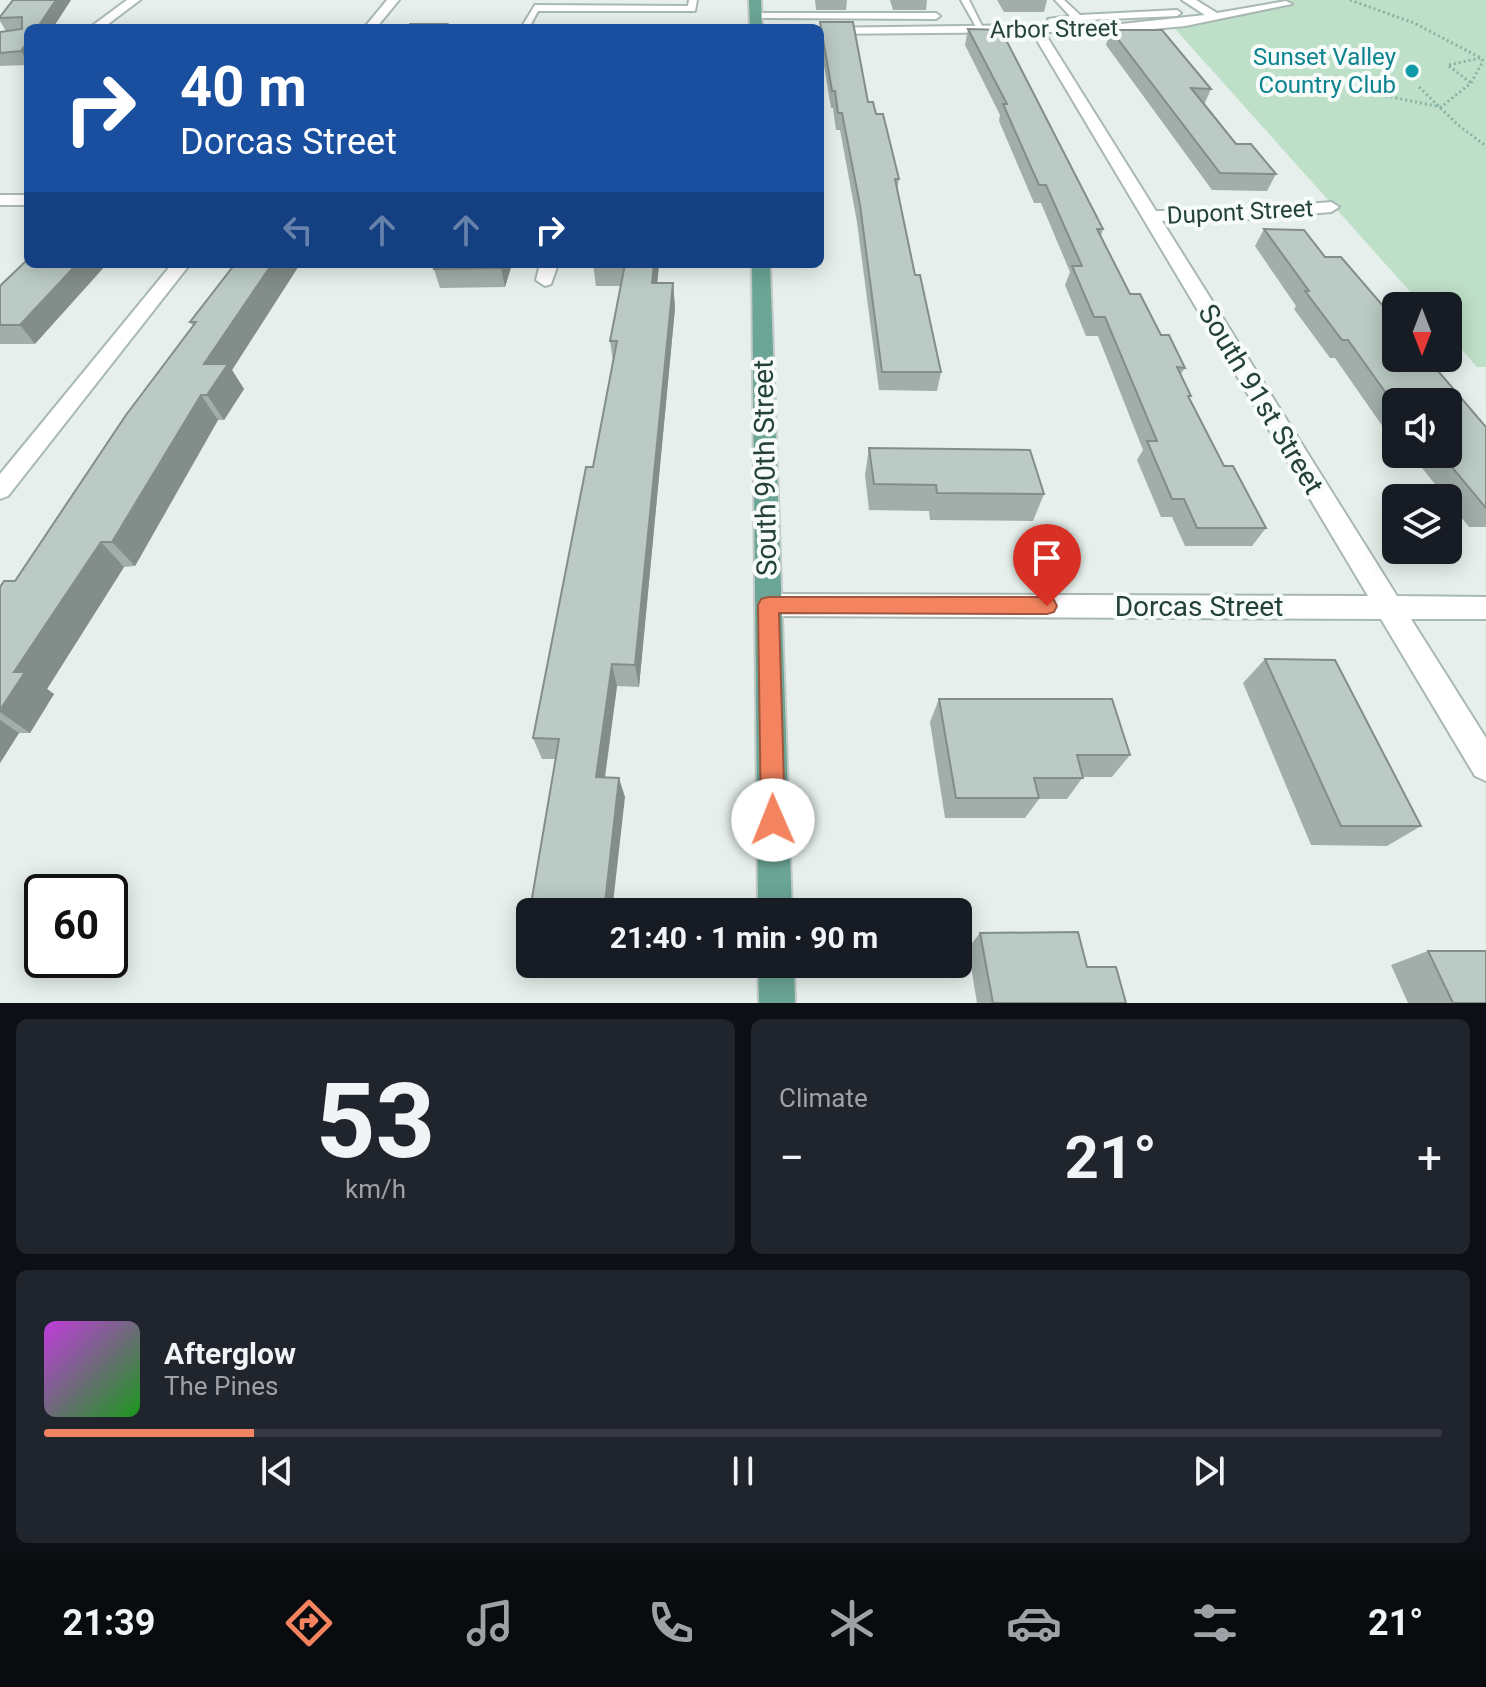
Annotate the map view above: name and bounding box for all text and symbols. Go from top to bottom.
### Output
street label: Arbor Street [990,14,1119,44]
place label: Sunset Valley Country Club [1253,43,1397,99]
text: 40 m [180,54,307,120]
icon: right [48,56,152,160]
marker: Sunset Valley Country Club [1403,62,1421,80]
text: Dorcas Street [180,121,397,163]
street label: Dupont Street [1166,194,1314,230]
icon: left [276,208,320,252]
icon: ahead [360,208,404,252]
icon: ahead [444,208,488,252]
icon: right [528,208,572,252]
north arrow [1382,292,1462,372]
map controls [1382,292,1462,564]
street label: South 91st Street [1191,298,1331,500]
street label: South 90th Street [747,360,783,576]
button: sound [1382,388,1462,468]
button: layers [1382,484,1462,564]
pin [1013,524,1081,606]
icon: arrive [1025,536,1069,580]
street label: Dorcas Street [1115,590,1283,623]
position arrow [731,778,815,862]
speed limit sign: 60 [24,874,128,978]
text: 21:40 · 1 min · 90 m [610,920,878,955]
text: 53 [316,1061,435,1182]
text: Climate [779,1083,868,1113]
text: 21° [1064,1122,1157,1193]
text: − [779,1132,804,1184]
text: + [1417,1132,1442,1184]
text: km/h [345,1174,406,1204]
text: Afterglow [164,1336,296,1371]
text: The Pines [164,1371,278,1401]
icon: previous [255,1449,299,1493]
icon: pause [721,1449,765,1493]
icon: next [1187,1449,1231,1493]
icon: directions [281,1595,337,1651]
icon: music [462,1595,518,1651]
icon: phone [643,1595,699,1651]
icon: climate [824,1595,880,1651]
icon: car [1006,1595,1062,1651]
icon: filters [1187,1595,1243,1651]
text: 21:39 [63,1602,155,1644]
text: 21° [1368,1602,1423,1644]

